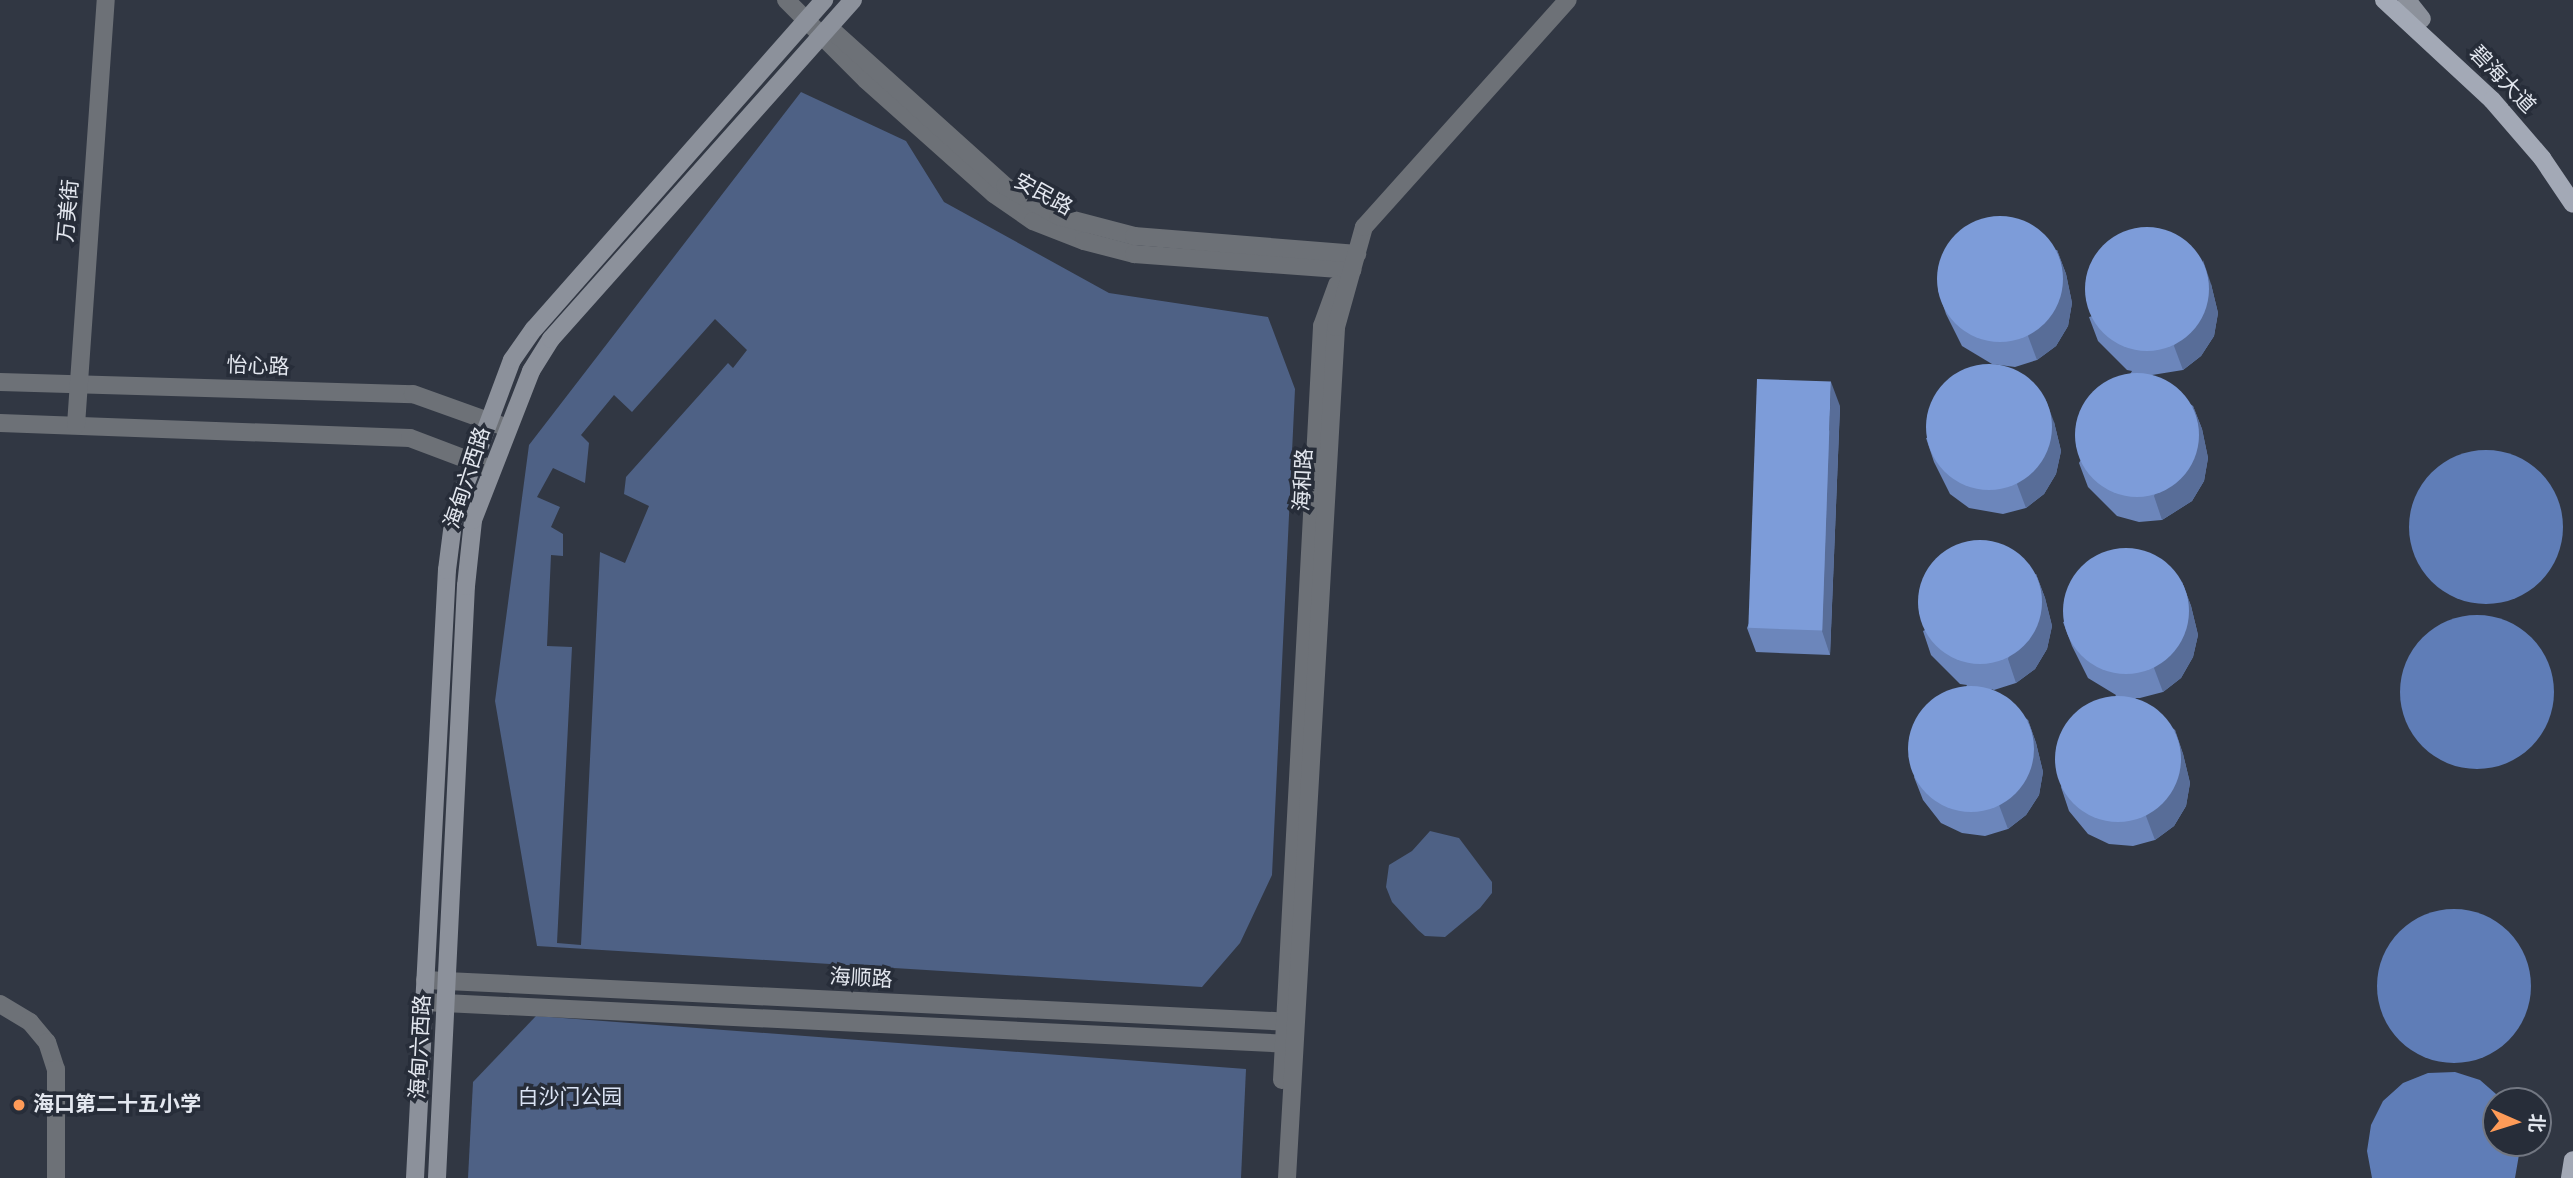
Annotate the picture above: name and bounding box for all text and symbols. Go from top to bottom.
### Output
street label: 碧海大道 [2464,41,2540,119]
street label: 安民路 [1009,169,1077,221]
street label: 万美街 [54,179,84,243]
street label: 怡心路 [226,353,290,381]
street label: 海甸六西路 [440,424,496,532]
street label: 海和路 [1290,448,1318,512]
street label: 海顺路 [829,965,893,993]
street label: 海甸六西路 [406,994,436,1100]
park label: 白沙门公园 [518,1085,622,1111]
north arrow [2482,1087,2552,1157]
place label: 海口第二十五小学 [33,1092,201,1118]
marker: 海口第二十五小学 [11,1097,27,1113]
text: 北 [2524,1113,2547,1133]

